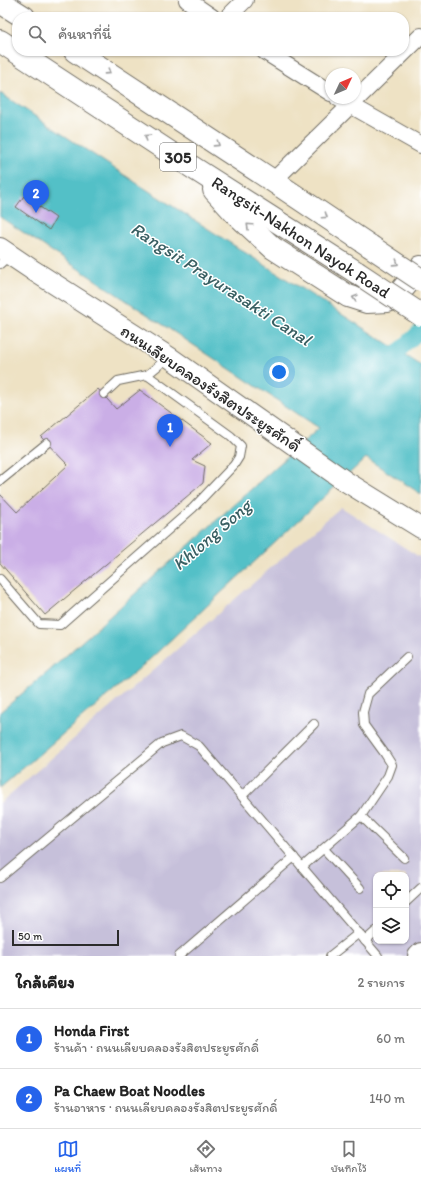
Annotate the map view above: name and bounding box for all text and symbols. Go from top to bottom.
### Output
search box [12,12,409,56]
icon: search [26,23,48,45]
text: ค้นหาที่นี่ [58,25,111,43]
one-way arrow [104,68,111,75]
north arrow [325,68,361,104]
one-way arrow [144,134,151,142]
one-way arrow [212,139,219,146]
road number: 305 [160,143,196,171]
street label: Rangsit-Nakhon Nayok Road [208,172,395,303]
pin: 2 [23,180,49,213]
one-way arrow [321,211,328,219]
water label: Rangsit Prayurasakti Canal [127,217,317,352]
one-way arrow [246,223,254,230]
one-way arrow [391,258,398,265]
one-way arrow [352,294,359,303]
street label: ถนนเลียบคลองรังสิตประยูรศักดิ์ [117,320,305,457]
your location [269,362,289,382]
pin: 1 [157,414,183,447]
water label: Khlong Song [168,493,258,575]
map controls [373,872,409,944]
button: locate [373,872,409,908]
button: layers [373,908,409,944]
scale bar [12,928,119,947]
text: 50 m [18,930,42,943]
text: ใกล้เคียง [16,972,75,992]
text: 2 รายการ [358,975,405,990]
text: Honda First [54,1022,129,1040]
text: 1 [26,1031,32,1046]
text: 60 m [376,1031,405,1046]
text: ร้านค้า · ถนนเลียบคลองรังสิตประยูรศักดิ์ [54,1040,259,1055]
text: Pa Chaew Boat Noodles [54,1082,205,1100]
text: 2 [26,1091,32,1106]
text: 140 m [369,1091,405,1106]
text: ร้านอาหาร · ถนนเลียบคลองรังสิตประยูรศักดิ์ [54,1100,278,1115]
tab: แผนที่ [54,1138,81,1175]
tab: เส้นทาง [190,1138,222,1175]
tab: บันทึกไว้ [331,1138,367,1175]

